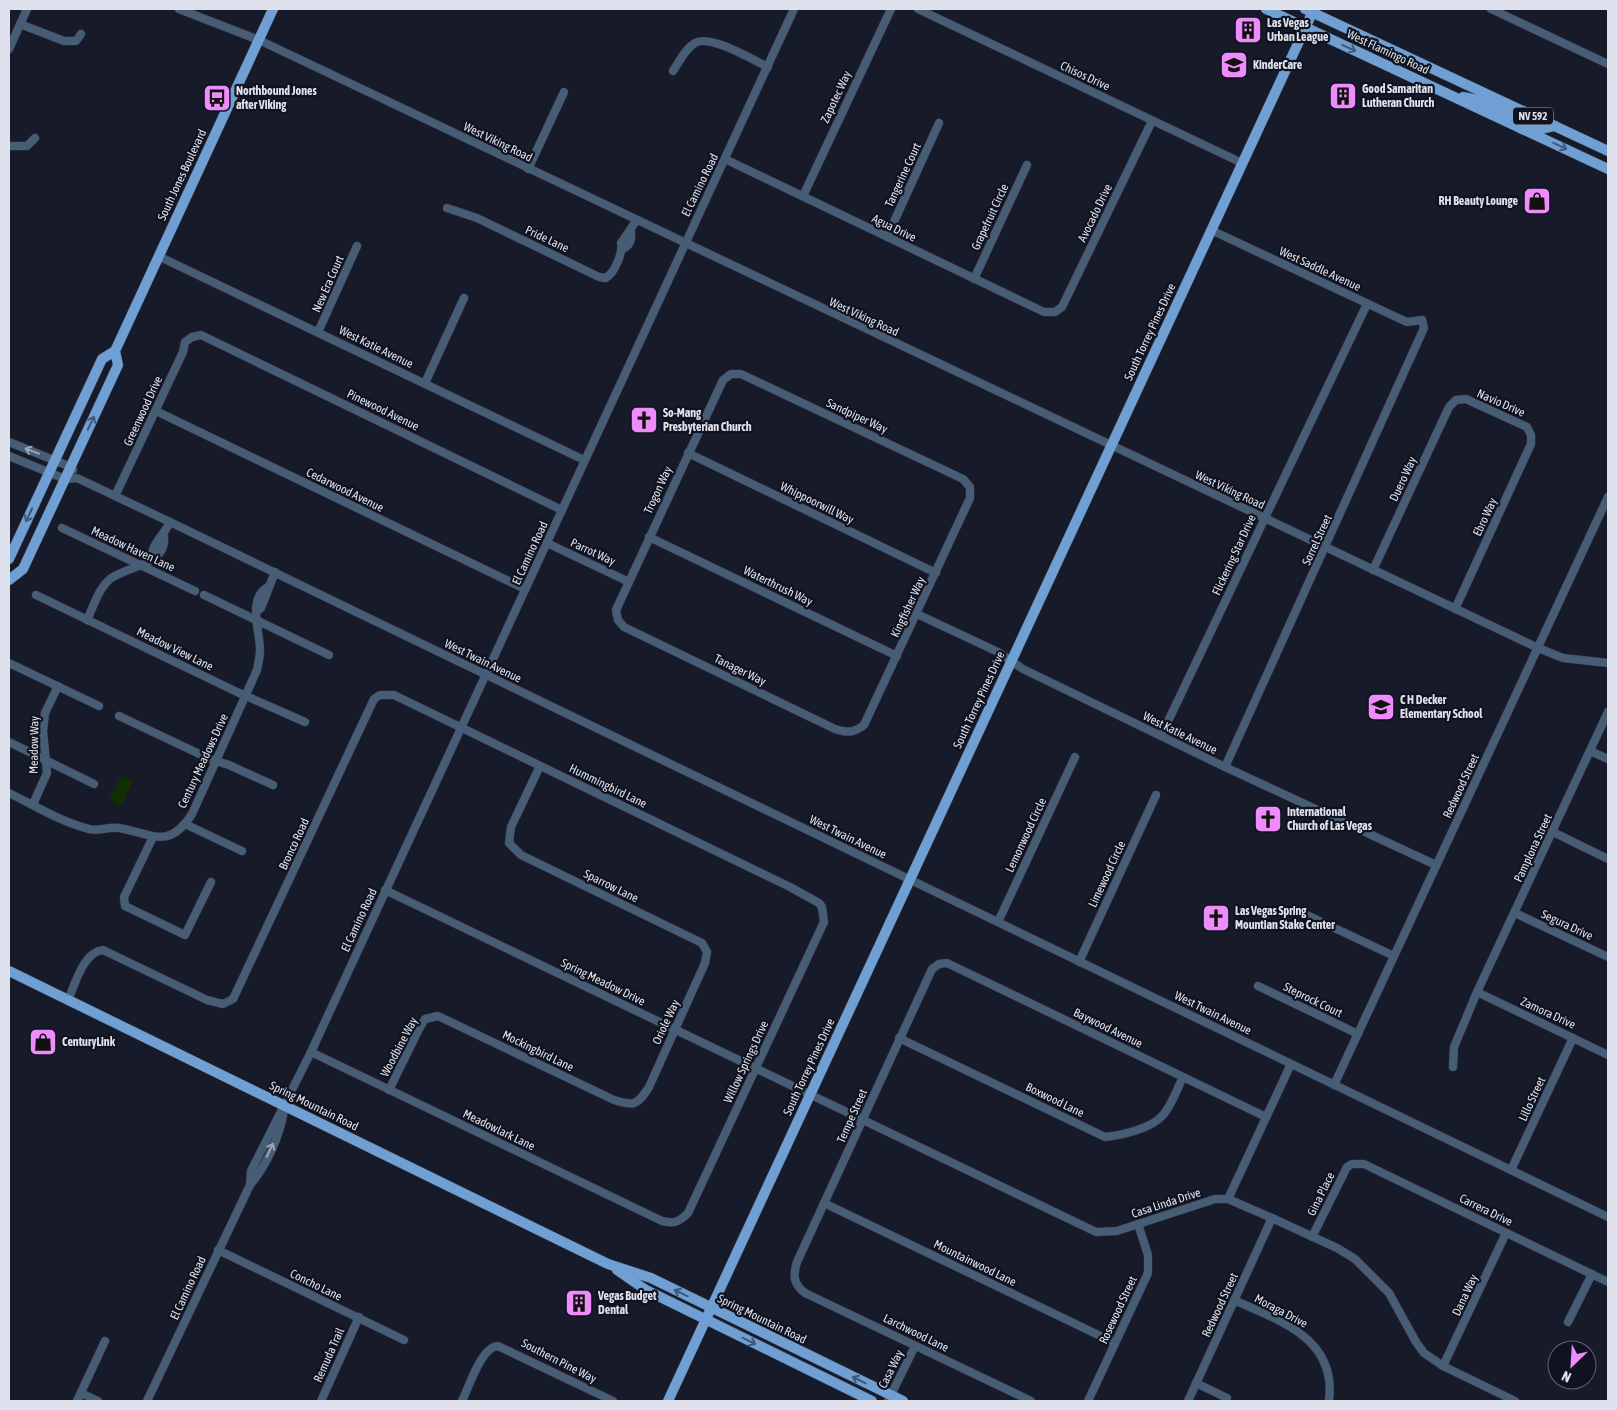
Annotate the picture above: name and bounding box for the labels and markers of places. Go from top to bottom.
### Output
building icon: Las Vegas Urban League [1233,15,1263,45]
place label: Las Vegas Urban League [1267,16,1329,44]
school or university icon: KinderCare [1219,50,1249,80]
place label: KinderCare [1253,58,1303,72]
building icon: Good Samaritan Lutheran Church [1328,81,1358,111]
place label: Good Samaritan Lutheran Church [1362,82,1435,110]
bus stop icon: Northbound Jones after Viking [202,83,232,113]
place label: Northbound Jones after Viking [236,84,317,112]
shop icon: RH Beauty Lounge [1522,186,1552,216]
place label: RH Beauty Lounge [1439,194,1519,208]
church icon: So-Mang Presbyterian Church [629,405,659,435]
place label: So-Mang Presbyterian Church [663,406,752,434]
school or university icon: C H Decker Elementary School [1366,692,1396,722]
place label: C H Decker Elementary School [1400,693,1483,721]
church icon: International Church of Las Vegas [1253,804,1283,834]
place label: International Church of Las Vegas [1287,805,1373,833]
church icon: Las Vegas Spring Mountian Stake Center [1201,903,1231,933]
place label: Las Vegas Spring Mountian Stake Center [1235,904,1335,932]
shop icon: CenturyLink [28,1027,58,1057]
place label: CenturyLink [62,1035,116,1049]
building icon: Vegas Budget Dental [564,1288,594,1318]
place label: Vegas Budget Dental [597,1289,657,1317]

